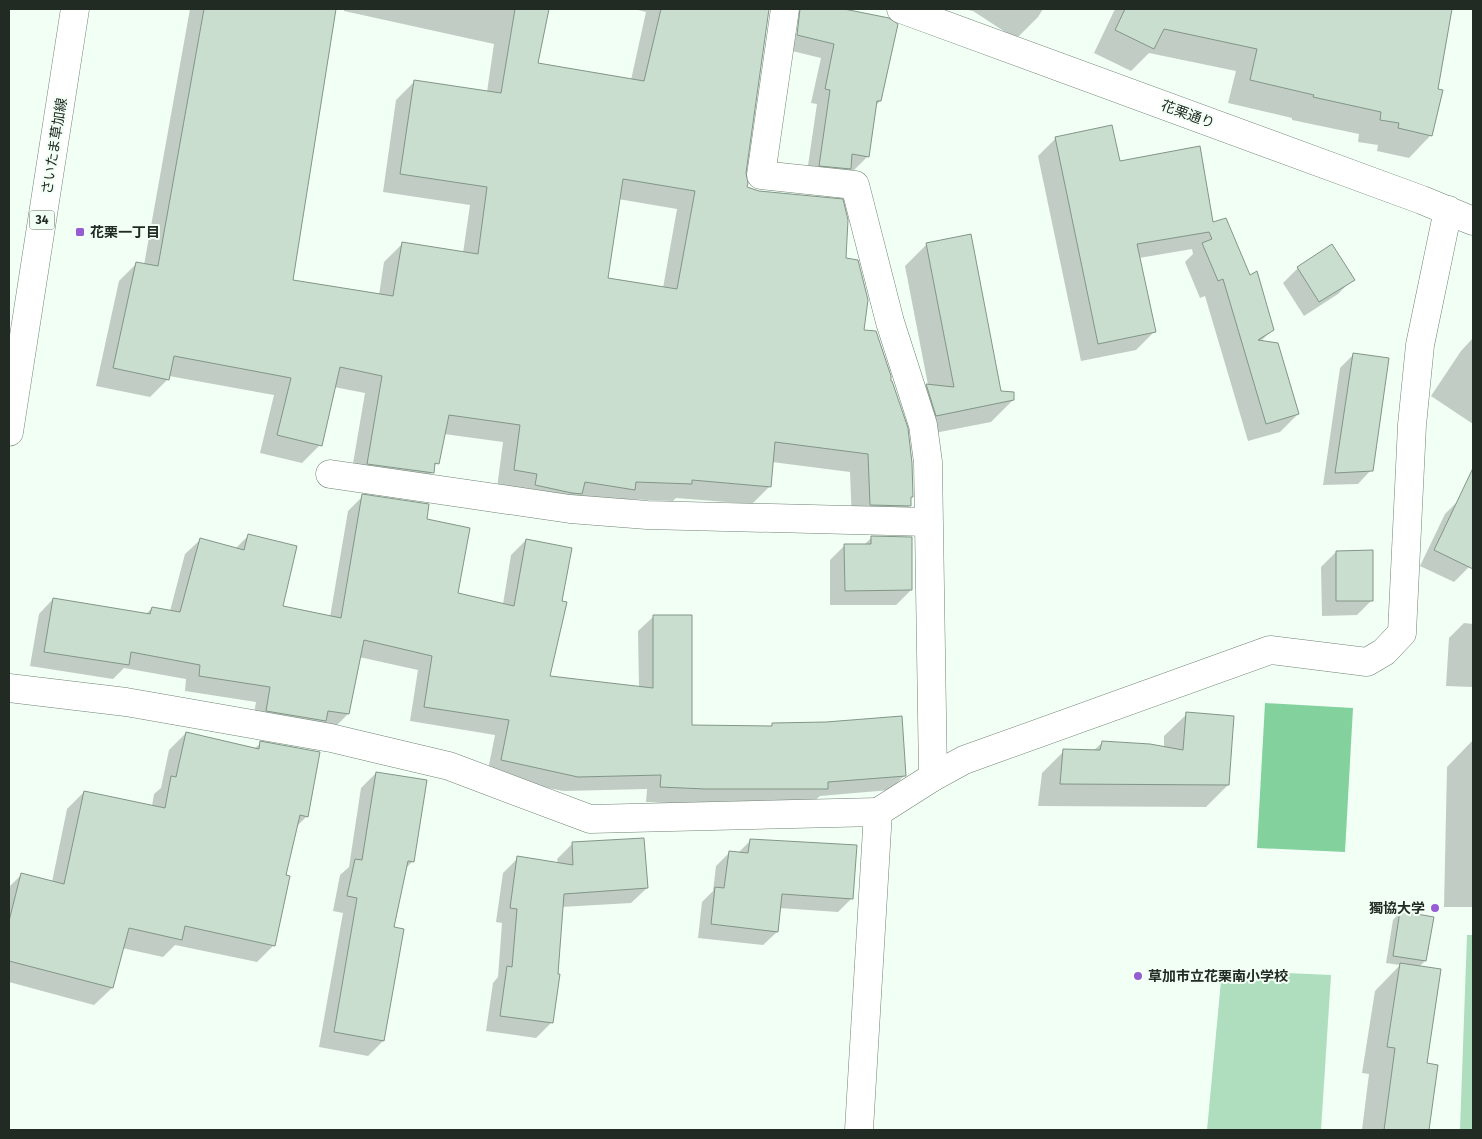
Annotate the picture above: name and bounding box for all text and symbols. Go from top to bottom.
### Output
street label: さいたま草加線 [38,97,71,196]
street label: 花栗通り [1159,97,1217,132]
road number: 34 [30,210,54,230]
place label: 花栗一丁目 [90,224,160,241]
marker: 花栗一丁目 [74,226,86,238]
place label: 獨協大学 [1369,900,1425,917]
marker: 獨協大学 [1429,902,1441,914]
place label: 草加市立花栗南小学校 [1148,968,1288,985]
marker: 草加市立花栗南小学校 [1132,970,1144,982]

